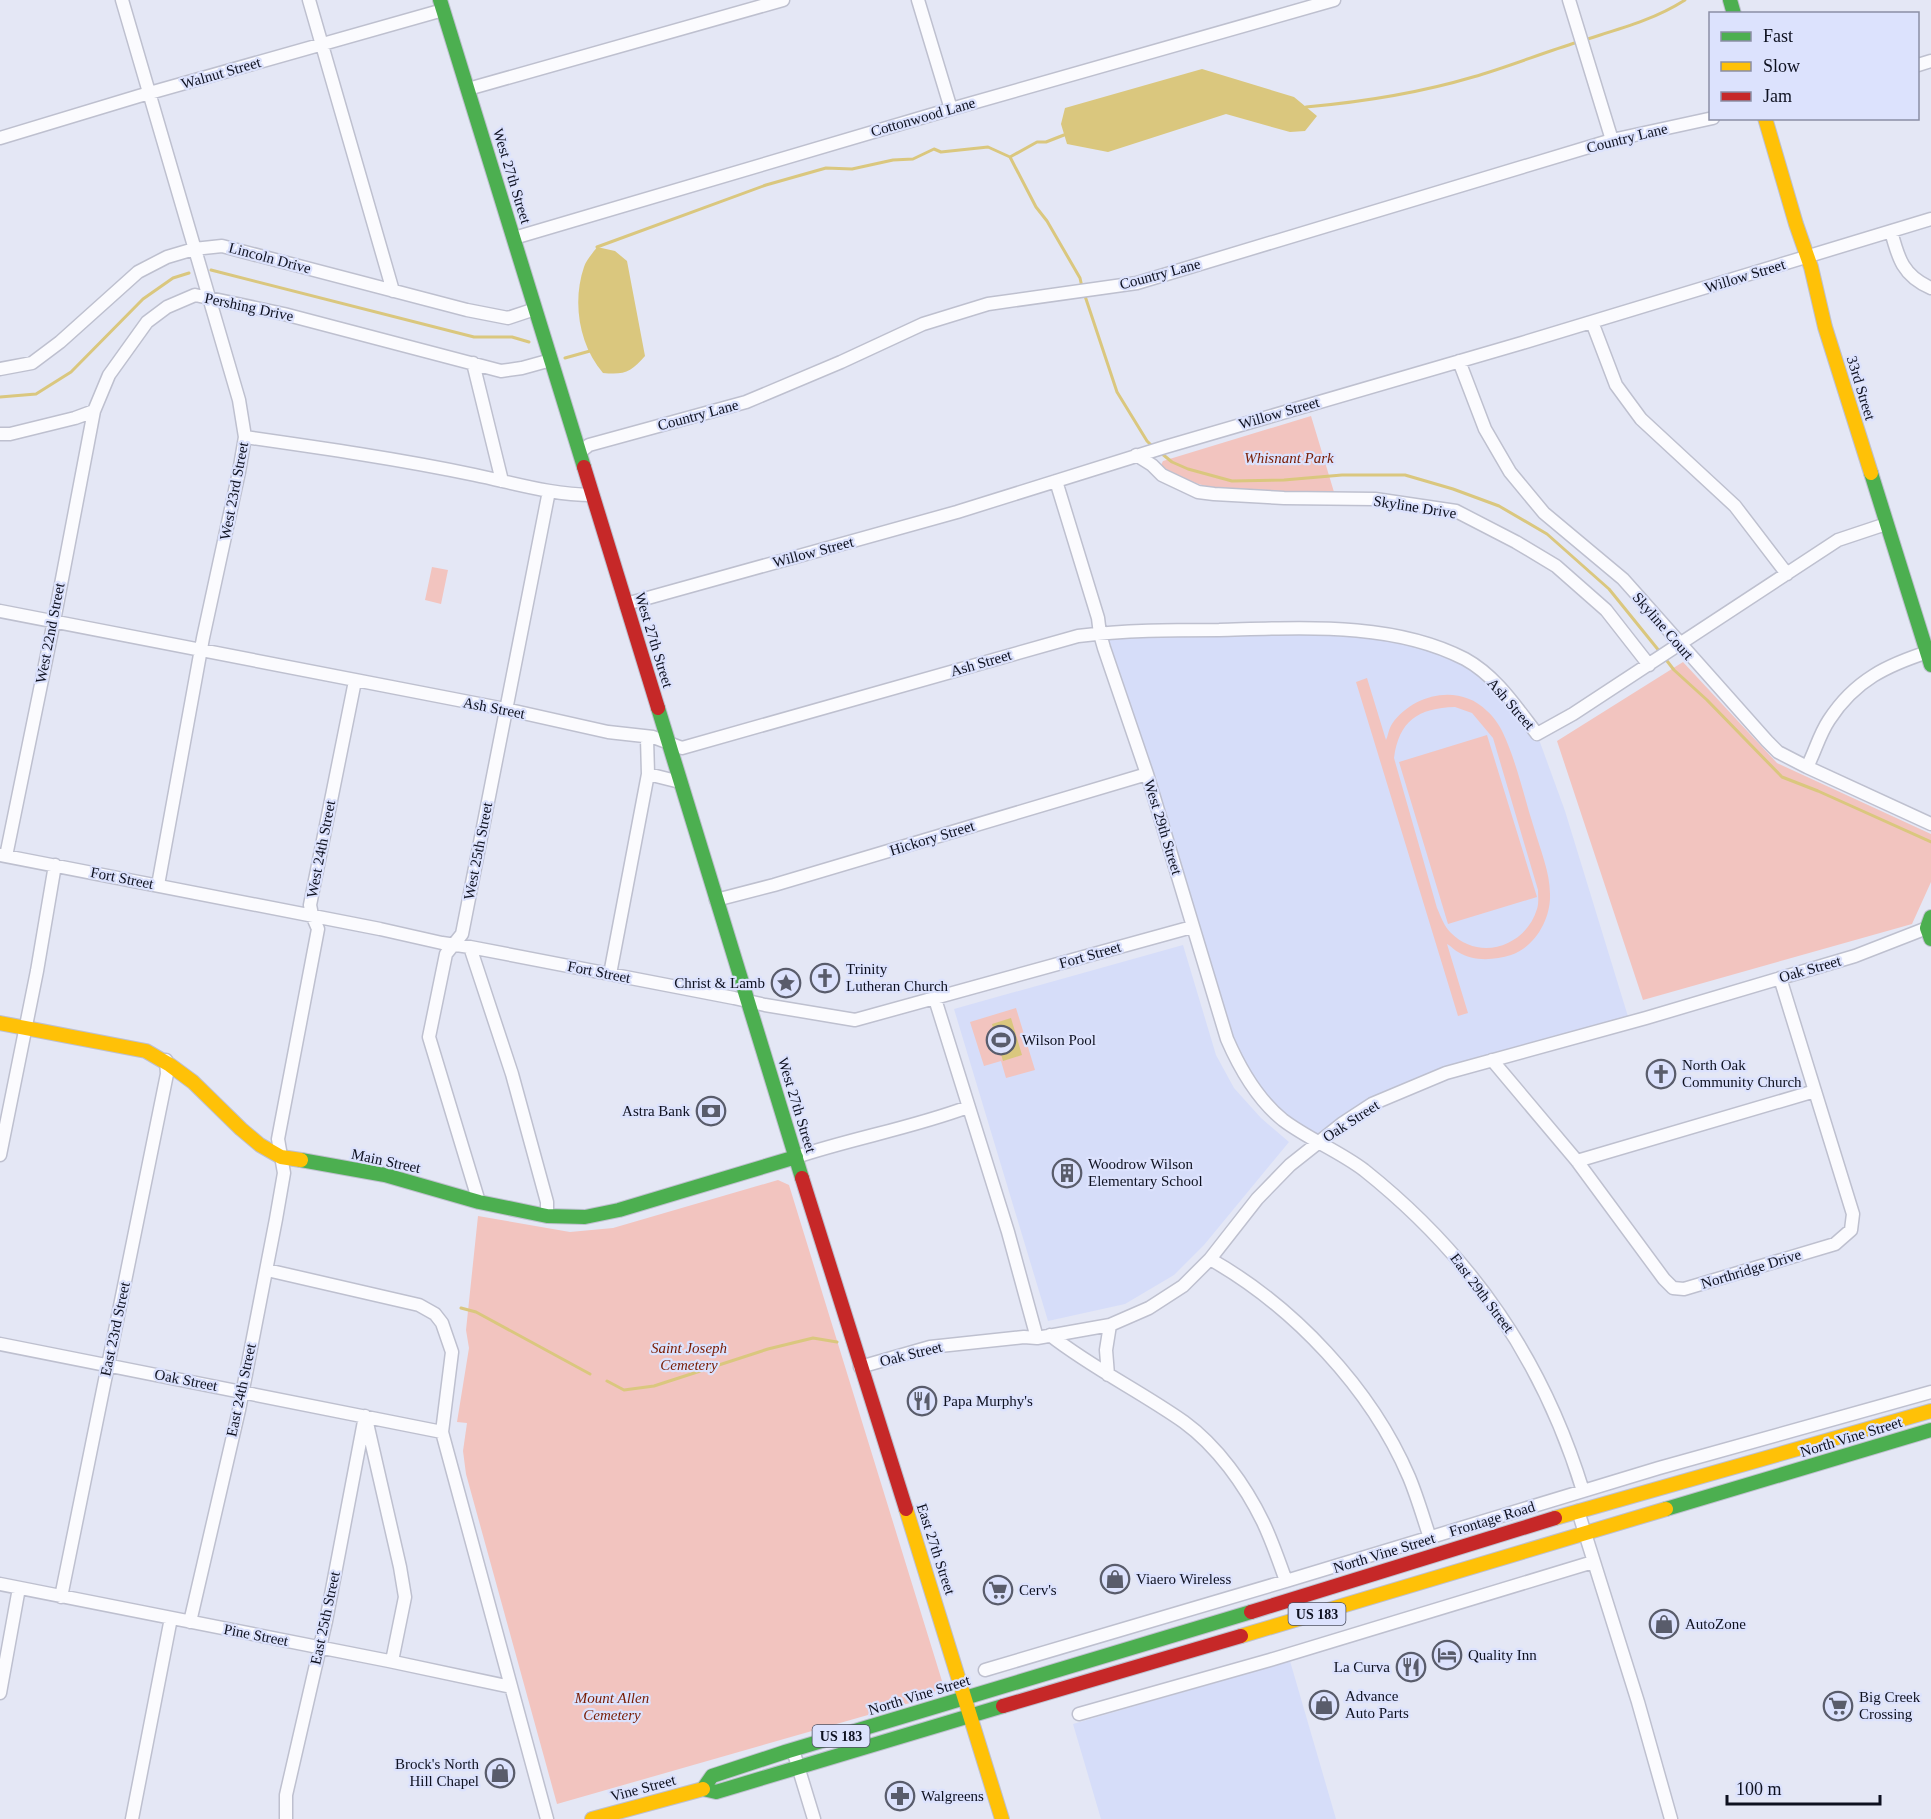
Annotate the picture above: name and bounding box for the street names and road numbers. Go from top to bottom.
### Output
street label: Walnut Street [180,54,263,92]
street label: Cottonwood Lane [869,94,977,140]
street label: Country Lane [1585,120,1669,156]
street label: West 27th Street [490,126,534,226]
street label: Lincoln Drive [227,239,313,277]
street label: Country Lane [1118,255,1202,292]
street label: Willow Street [1703,256,1788,296]
street label: Pershing Drive [203,290,295,324]
street label: 33rd Street [1844,354,1879,423]
street label: Willow Street [1237,394,1322,432]
street label: Country Lane [656,396,740,433]
street label: West 23rd Street [217,440,252,541]
street label: Skyline Drive [1372,493,1458,522]
street label: Willow Street [771,533,856,570]
street label: West 22nd Street [32,581,68,685]
street label: Skyline Court [1629,589,1697,663]
street label: West 27th Street [632,590,676,690]
street label: Ash Street [949,646,1014,679]
street label: Ash Street [1484,675,1538,734]
street label: Ash Street [462,694,527,722]
street label: West 29th Street [1141,777,1185,877]
street label: West 24th Street [304,798,338,899]
street label: West 25th Street [461,800,495,901]
street label: Hickory Street [888,817,977,858]
street label: Fort Street [89,864,156,892]
street label: Fort Street [1057,938,1124,971]
street label: Oak Street [1777,952,1844,985]
street label: Fort Street [566,958,633,986]
street label: West 27th Street [775,1055,819,1155]
street label: Oak Street [1320,1096,1383,1145]
street label: Main Street [350,1146,423,1176]
street label: Northridge Drive [1699,1246,1803,1292]
street label: East 29th Street [1447,1250,1517,1336]
street label: East 23rd Street [97,1280,133,1378]
street label: Oak Street [878,1338,945,1369]
street label: East 24th Street [223,1341,259,1438]
street label: Oak Street [153,1366,220,1394]
street label: North Vine Street [1798,1414,1905,1460]
street label: Frontage Road [1447,1498,1537,1540]
street label: East 27th Street [914,1501,959,1597]
street label: North Vine Street [1331,1530,1438,1576]
street label: East 25th Street [307,1569,343,1666]
road number: US 183 [1288,1603,1346,1625]
street label: Pine Street [222,1621,290,1649]
street label: North Vine Street [866,1672,973,1718]
road number: US 183 [812,1725,870,1747]
street label: Vine Street [609,1771,678,1804]

